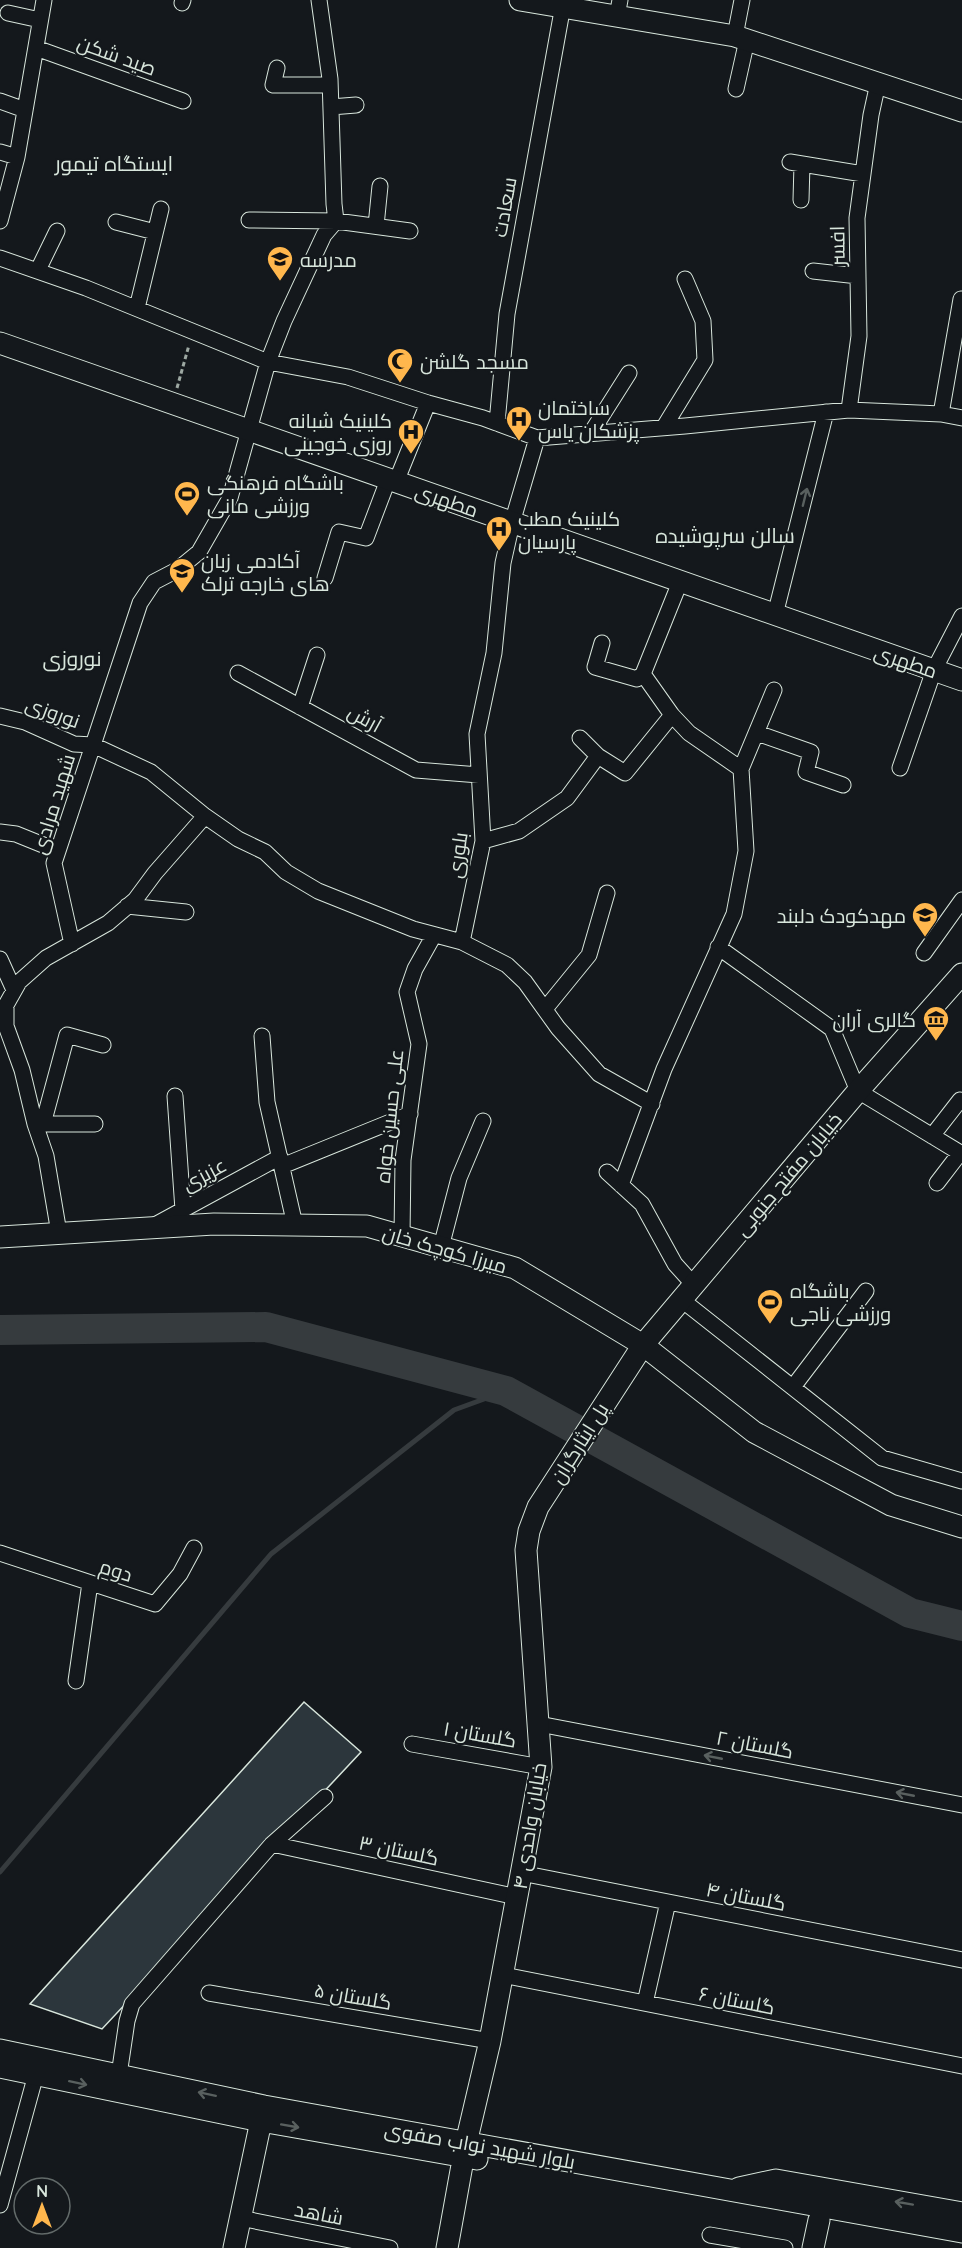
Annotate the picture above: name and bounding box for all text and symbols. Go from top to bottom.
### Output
street label: صید شکن [74,29,160,82]
district label: ایستگاه تیمور [54,150,173,176]
street label: سعادت [486,175,522,239]
street label: افسر [824,226,850,267]
school or university icon: مدرسه [265,244,295,282]
place label: مدرسه [300,247,357,272]
mosque icon: مسجد گلشن [385,346,415,384]
place label: مسجد گلشن [420,349,529,375]
place label: ساختمان پزشکان یاس [538,395,640,444]
hospital icon: ساختمان پزشکان یاس [504,404,534,442]
place label: کلینیک شبانه روزی خوجینی [284,408,392,457]
hospital icon: کلینیک شبانه روزی خوجینی [396,417,426,455]
place label: باشگاه فرهنگی ورزشی مانی [207,470,344,519]
street label: مطهری [412,478,482,523]
sports icon: باشگاه فرهنگی ورزشی مانی [172,479,202,517]
one-way arrow [799,488,811,507]
place label: کلینیک مطب پارسیان [518,506,620,555]
hospital icon: کلینیک مطب پارسیان [484,514,514,552]
district label: سالن سرپوشیده [655,522,795,550]
place label: آکادمی زبان های خارجه ترلک [201,548,330,597]
school or university icon: آکادمی زبان های خارجه ترلک [167,556,197,594]
street label: مطهری [871,639,941,684]
district label: نوروزی [42,645,102,672]
street label: نوروزی [22,691,84,734]
street label: آرش [343,699,387,739]
street label: شهید مرادی [26,751,81,857]
street label: بلوری [441,830,474,880]
school or university icon: مهدکودک دلبند [910,900,940,938]
place label: مهدکودک دلبند [777,903,906,929]
museum icon: گالری آران [921,1004,951,1042]
place label: گالری آران [832,1007,916,1033]
street label: علی حسین خواه [370,1048,409,1184]
street label: خیابان مفتح جنوبی [729,1107,849,1242]
street label: عزیزی [177,1152,231,1197]
street label: میرزا کوچک خان [380,1219,510,1280]
place label: باشگاه ورزشی ناجی [790,1278,891,1327]
sports icon: باشگاه ورزشی ناجی [755,1287,785,1325]
street label: پل ایثارگران [544,1397,615,1489]
street label: دوم [96,1553,135,1589]
street label: گلستان ۱ [441,1715,518,1754]
street label: گلستان ۲ [714,1724,796,1765]
one-way arrow [704,1751,723,1762]
street label: خیابان واحدی ۴ [507,1761,552,1891]
one-way arrow [895,1788,915,1799]
street label: گلستان ۳ [357,1829,441,1872]
street label: گلستان ۴ [704,1876,788,1917]
street label: گلستان ۵ [312,1977,394,2016]
street label: گلستان ۶ [697,1980,777,2021]
one-way arrow [68,2078,87,2089]
one-way arrow [198,2087,217,2099]
street label: بلوار شهید نواب صفوی [383,2116,577,2175]
one-way arrow [279,2121,299,2132]
north arrow [12,2176,72,2236]
text: N [36,2181,48,2201]
street label: شاهد [293,2196,345,2230]
one-way arrow [895,2197,915,2208]

